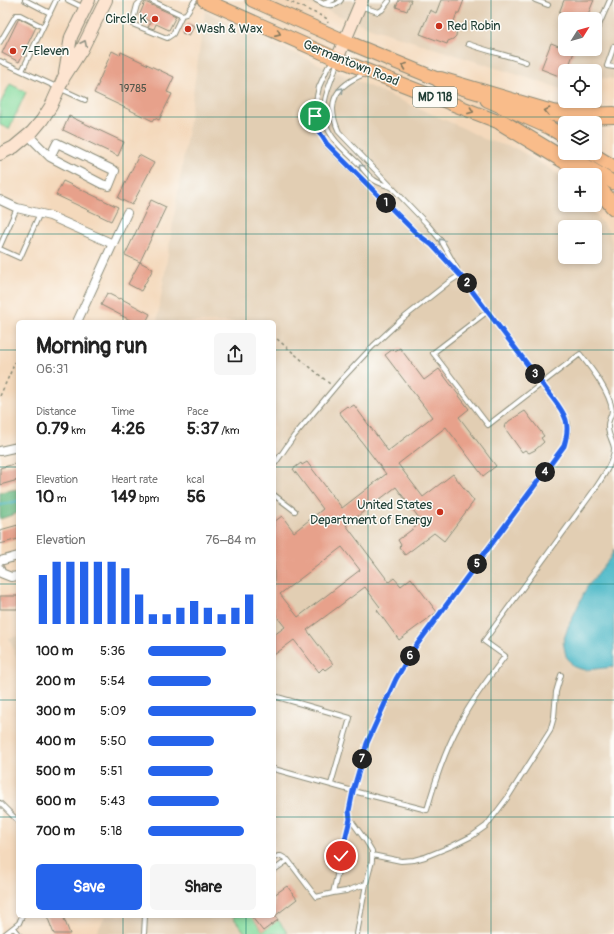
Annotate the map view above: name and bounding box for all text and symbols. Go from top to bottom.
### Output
place label: Circle K [105,11,147,27]
north arrow [558,12,602,56]
map controls [558,12,602,264]
marker: Circle K [150,14,160,24]
place label: Red Robin [447,18,501,34]
place label: Wash & Wax [196,21,262,37]
marker: Red Robin [434,21,444,31]
marker: Wash & Wax [183,24,193,34]
one-way arrow [274,28,281,36]
street label: Germantown Road [301,36,401,90]
one-way arrow [80,40,87,48]
place label: 7-Eleven [21,43,69,59]
marker: 7-Eleven [8,46,18,56]
one-way arrow [401,62,408,70]
button: locate [558,64,602,108]
house number: 19785 [119,82,147,95]
one-way arrow [336,87,343,95]
road number: MD 118 [413,87,457,107]
pin [298,99,332,133]
icon: arrive [304,105,326,127]
one-way arrow [468,106,475,114]
one-way arrow [544,108,551,116]
button: layers [558,116,602,160]
one-way arrow [358,164,366,172]
button: + [558,168,602,212]
pin: 1 [376,193,396,213]
text: 1 [384,196,388,209]
button: − [558,220,602,264]
one-way arrow [439,238,446,245]
pin: 2 [457,273,477,293]
text: 2 [464,276,470,289]
text: Morning run [36,332,147,360]
button: share [214,333,256,375]
text: 06:31 [36,361,68,377]
pin: 3 [525,364,545,384]
text: 3 [532,367,538,380]
text: Distance [36,405,76,418]
text: Time [111,405,134,418]
text: Pace [187,405,208,418]
text: 0.79 [36,418,69,439]
text: 4:26 [111,418,145,439]
text: 5:37 [187,418,219,439]
text: km [69,424,86,437]
text: /km [219,424,240,437]
pin: 4 [535,462,555,482]
text: 4 [542,465,548,478]
text: Elevation [36,473,78,486]
text: Heart rate [111,473,158,486]
text: kcal [187,473,205,486]
text: 10 [36,486,54,507]
text: 149 [111,486,137,507]
text: 56 [187,486,206,507]
text: m [54,492,66,505]
text: bpm [137,492,159,505]
place label: United States Department of Energy [310,497,432,528]
marker: United States Department of Energy [435,507,445,517]
text: Elevation [36,532,86,548]
text: 76–84 m [205,532,256,548]
pin: 5 [467,554,487,574]
text: 5 [474,557,480,570]
text: 100 m [36,643,73,659]
text: 5:36 [100,643,125,659]
pin: 6 [400,646,420,666]
text: 6 [407,649,413,662]
text: 200 m [36,673,75,689]
text: 5:54 [100,673,125,689]
text: 300 m [36,703,75,719]
text: 5:09 [100,703,126,719]
text: 400 m [36,733,76,749]
text: 5:50 [100,733,126,749]
pin: 7 [352,749,372,769]
text: 7 [359,752,365,765]
text: 500 m [36,763,75,779]
text: 5:51 [100,763,123,779]
text: 600 m [36,793,76,809]
text: 5:43 [100,793,125,809]
text: 700 m [36,823,75,839]
text: 5:18 [100,823,122,839]
pin [324,839,358,873]
icon: check [330,845,352,867]
button: Save [36,864,142,910]
button: Share [150,864,256,910]

